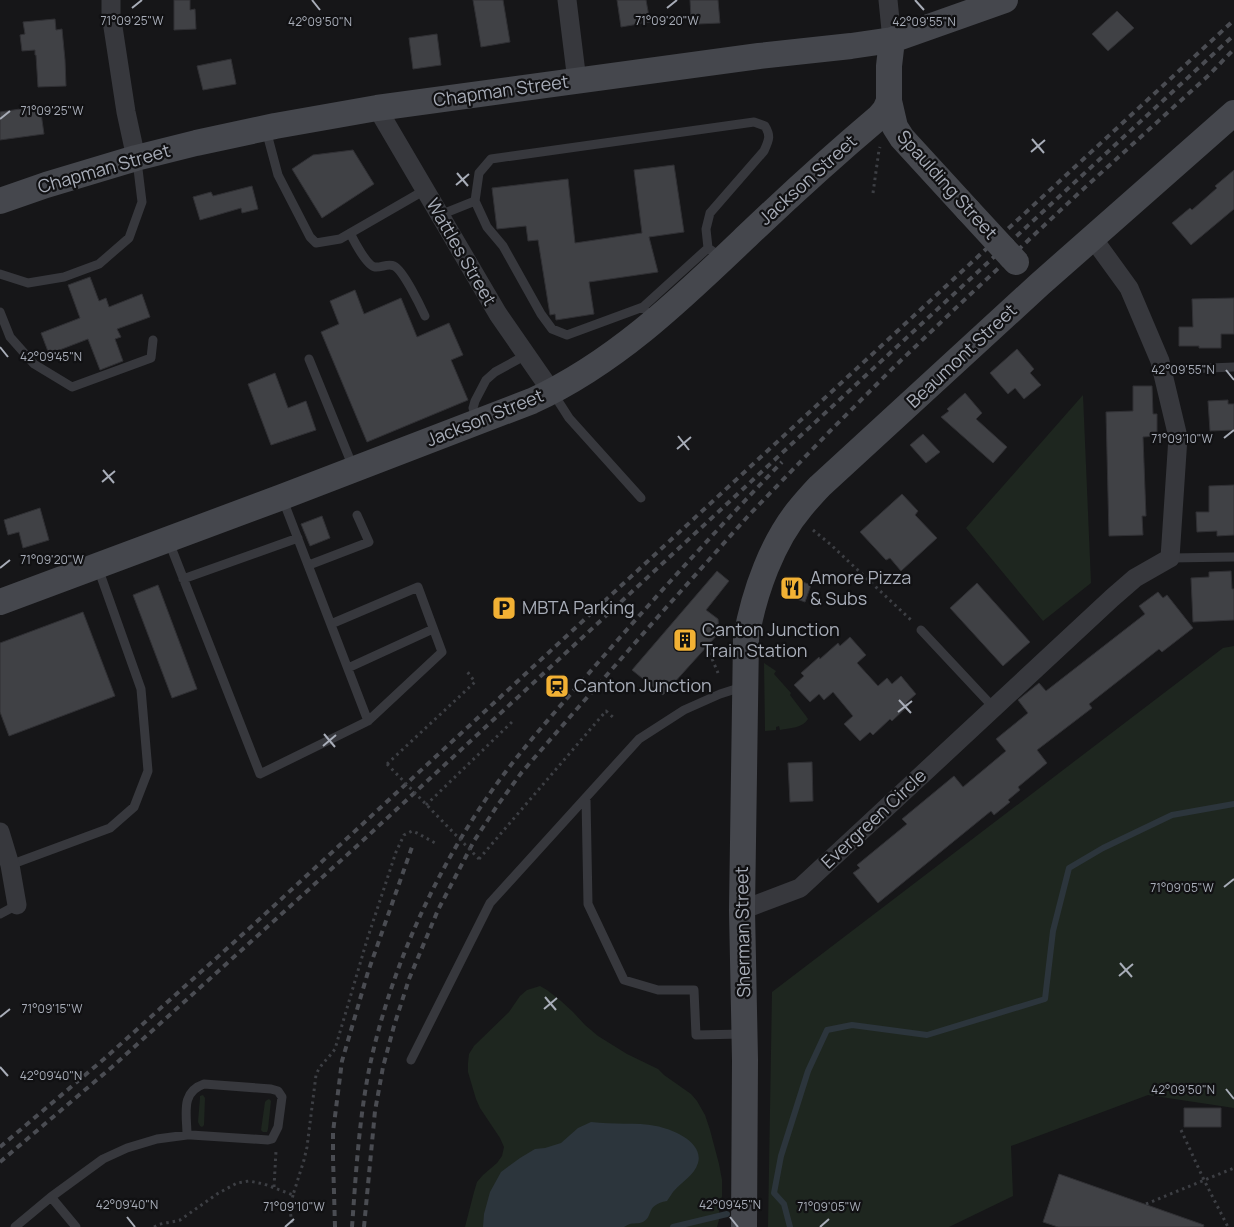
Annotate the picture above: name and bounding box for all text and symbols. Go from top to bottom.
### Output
text: 71°09'25"W [100,12,164,29]
text: 71°09'20"W [635,12,700,29]
text: 42°09'50"N [288,13,352,30]
text: 42°09'55"N [892,13,956,30]
street label: Chapman Street [432,69,570,111]
text: 71°09'25"W [20,102,84,119]
street label: Spaulding Street [892,125,1003,244]
street label: Jackson Street [753,129,862,230]
street label: Chapman Street [35,138,173,198]
street label: Wattles Street [421,194,502,309]
street label: Beaumont Street [901,298,1022,413]
text: 42°09'45"N [20,348,82,365]
text: 42°09'55"N [1151,361,1215,378]
street label: Jackson Street [422,383,547,451]
text: 71°09'10"W [1151,430,1213,447]
text: 71°09'20"W [20,551,85,568]
place label: Amore Pizza & Subs [810,565,911,610]
restaurant icon: Amore Pizza & Subs [779,575,805,601]
parking icon: MBTA Parking [491,595,517,621]
place label: MBTA Parking [522,595,635,619]
place label: Canton Junction Train Station [702,617,840,662]
building icon: Canton Junction Train Station [672,627,698,653]
station icon: Canton Junction [544,673,570,699]
place label: Canton Junction [574,673,712,697]
street label: Evergreen Circle [816,763,931,873]
street label: Sherman Street [729,866,755,998]
text: 71°09'05"W [1150,879,1215,896]
text: 71°09'15"W [22,1000,83,1017]
text: 42°09'40"N [20,1067,82,1084]
text: 42°09'50"N [1151,1081,1215,1098]
text: 42°09'40"N [96,1196,158,1213]
text: 42°09'45"N [699,1196,761,1213]
text: 71°09'10"W [263,1198,325,1215]
text: 71°09'05"W [797,1198,862,1215]

